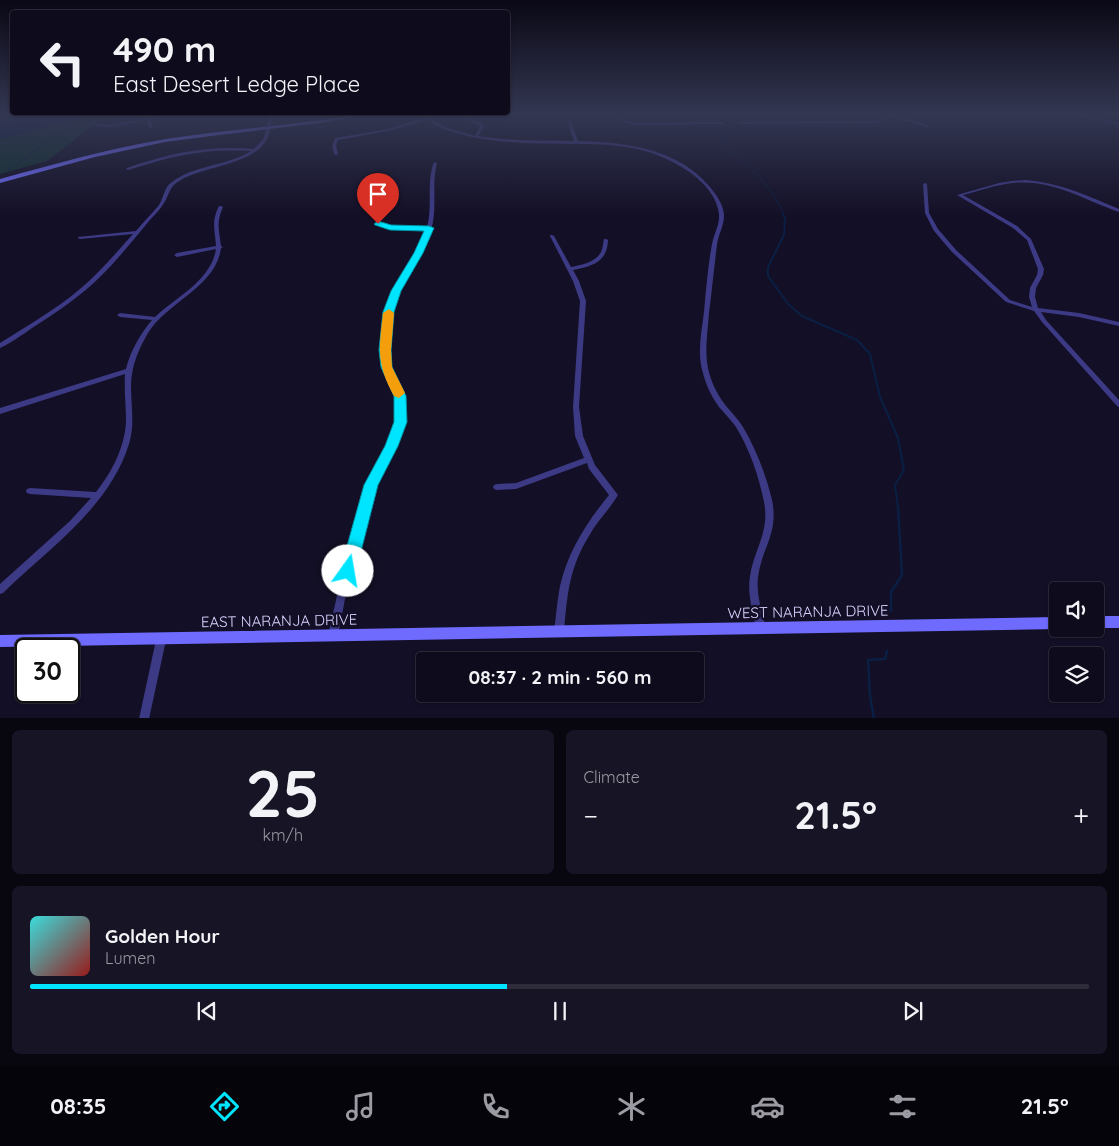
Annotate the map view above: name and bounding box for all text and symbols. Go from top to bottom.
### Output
text: 490 m [113,27,216,71]
icon: left [30,30,95,95]
text: East Desert Ledge Place [113,70,360,98]
pin [357,173,399,224]
icon: arrive [364,180,392,208]
position arrow [321,544,373,596]
map controls [1049,582,1104,702]
button: sound [1049,582,1104,637]
street label: WEST NARANJA DRIVE [727,601,889,622]
street label: EAST NARANJA DRIVE [201,610,357,631]
speed limit sign: 30 [15,638,80,703]
button: layers [1049,647,1104,702]
text: 08:37 · 2 min · 560 m [468,665,652,689]
text: 25 [246,752,320,833]
text: Climate [584,767,640,787]
text: 21.5° [794,791,877,839]
text: − [584,798,598,833]
text: + [1073,798,1089,833]
text: km/h [262,825,303,845]
text: Golden Hour [105,924,220,948]
text: Lumen [105,948,156,968]
icon: previous [193,997,221,1025]
icon: pause [546,997,574,1025]
icon: next [899,997,927,1025]
icon: directions [207,1089,242,1124]
icon: music [343,1089,378,1124]
icon: phone [478,1089,513,1124]
icon: climate [614,1089,649,1124]
icon: car [750,1089,785,1124]
icon: filters [885,1089,920,1124]
text: 08:35 [50,1092,106,1120]
text: 21.5° [1021,1092,1069,1120]

